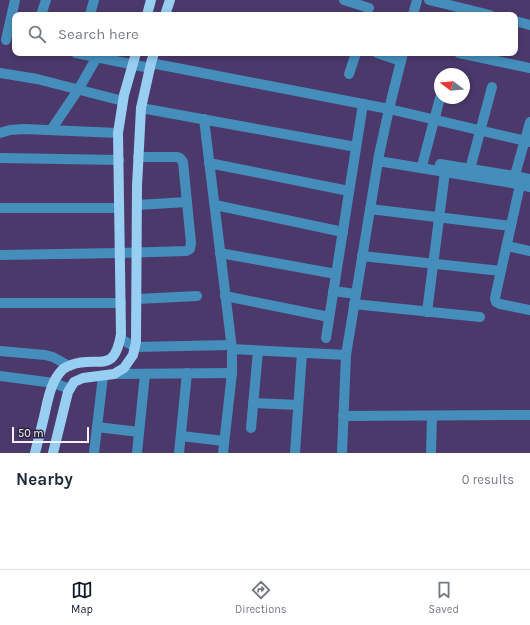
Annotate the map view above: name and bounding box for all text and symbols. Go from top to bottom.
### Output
search box [12,12,518,56]
icon: search [26,23,48,45]
text: Search here [58,25,139,43]
north arrow [434,68,470,104]
scale bar [12,425,89,444]
text: 50 m [18,427,44,440]
text: Nearby [16,469,73,489]
text: 0 results [462,472,514,487]
tab: Map [71,579,93,616]
tab: Directions [235,579,287,616]
tab: Saved [429,579,459,616]

